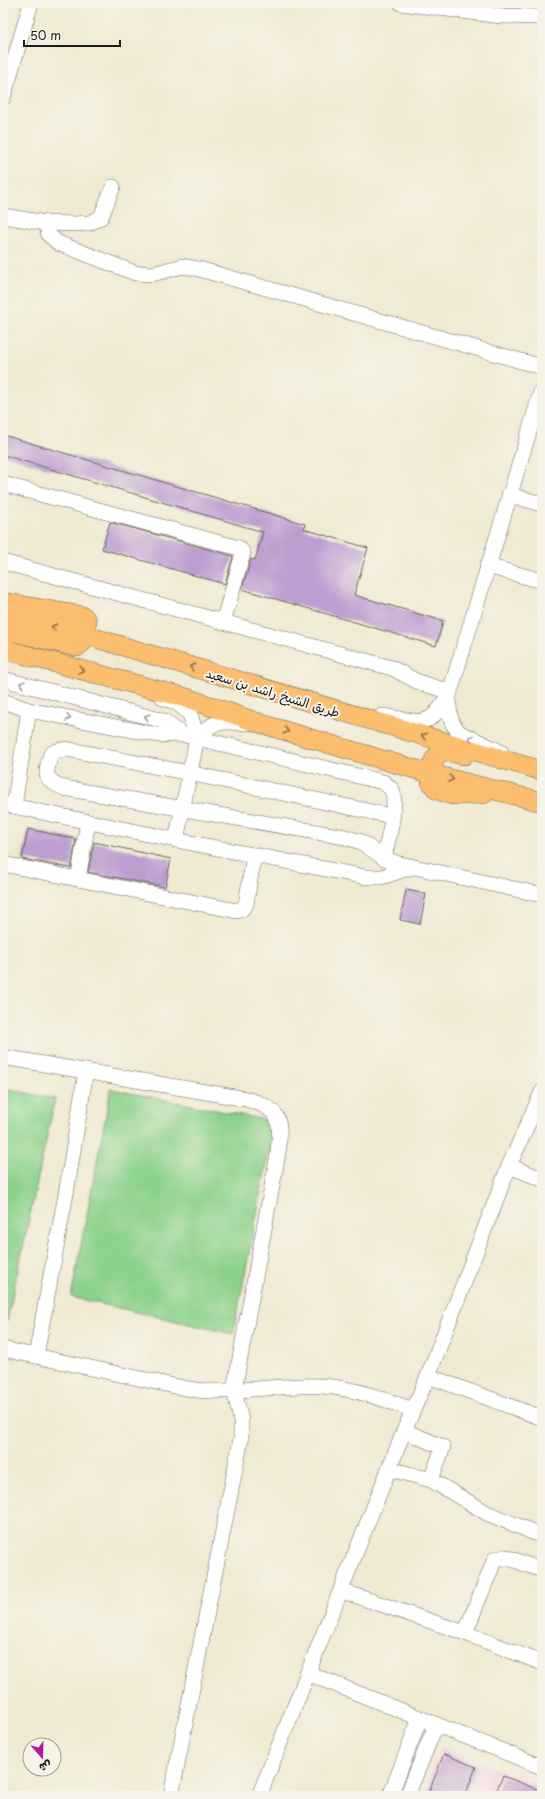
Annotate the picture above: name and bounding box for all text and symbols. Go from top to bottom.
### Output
scale bar [24,22,120,48]
text: 50 m [30,26,61,44]
one-way arrow [50,623,57,632]
one-way arrow [189,663,196,672]
street label: طريق الشيخ راشد بن سعيد [204,663,342,722]
one-way arrow [78,665,85,674]
one-way arrow [18,680,25,689]
one-way arrow [65,713,71,722]
one-way arrow [144,713,151,722]
one-way arrow [282,726,289,735]
one-way arrow [421,733,427,741]
one-way arrow [467,735,475,743]
one-way arrow [448,774,455,783]
north arrow [22,1737,62,1777]
text: ش [37,1757,54,1777]

